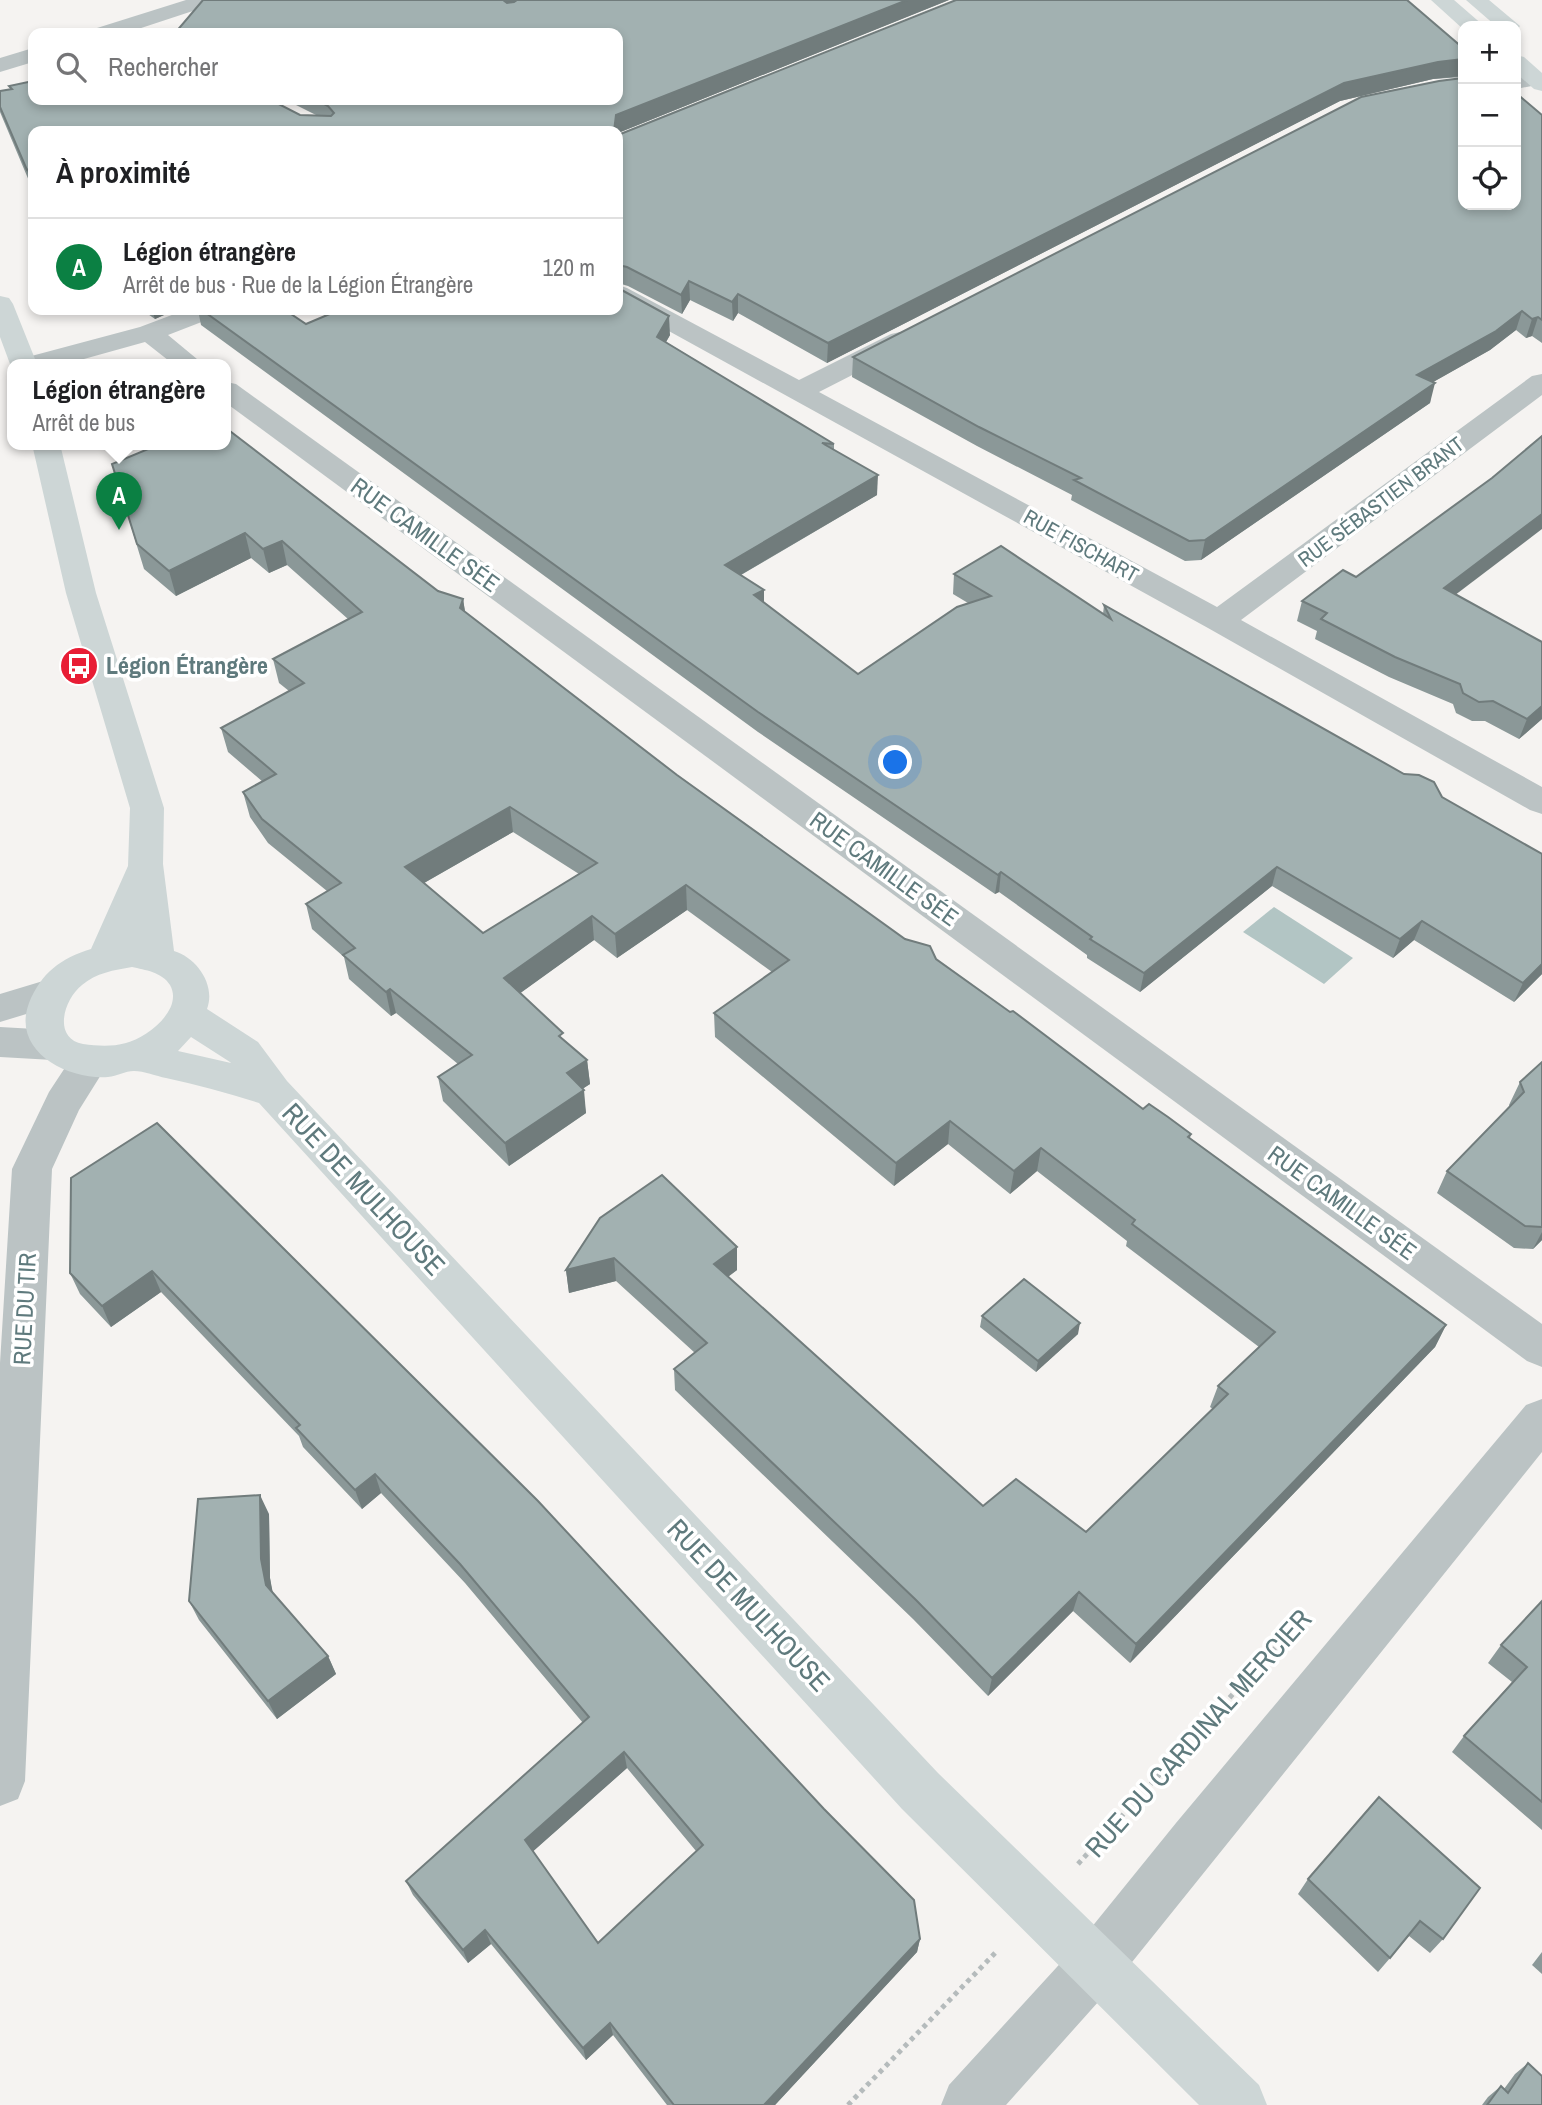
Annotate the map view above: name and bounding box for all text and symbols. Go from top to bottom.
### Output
map controls [1458,21,1521,210]
button: + [1458,21,1521,84]
search box [28,28,623,105]
icon: search [52,48,90,86]
text: Rechercher [108,49,218,84]
button: − [1458,84,1521,147]
button: locate [1458,147,1521,210]
text: À proximité [56,152,190,192]
text: Légion étrangère [123,234,296,269]
text: A [72,252,86,283]
text: 120 m [543,252,595,283]
text: Arrêt de bus · Rue de la Légion Étrangère [123,269,473,300]
popup [7,359,231,450]
text: Légion étrangère [33,372,205,407]
text: Arrêt de bus [33,407,135,438]
street label: RUE SÉBASTIEN BRANT [1292,429,1470,574]
street label: RUE CAMILLE SÉE [345,469,506,599]
pin: A [96,472,142,530]
street label: RUE FISCHART [1019,502,1144,589]
bus stop icon: Légion Étrangère [58,645,100,687]
place label: Légion Étrangère [106,649,268,681]
your location [878,745,912,779]
street label: RUE CAMILLE SÉE [804,803,965,933]
street label: RUE DE MULHOUSE [274,1094,454,1284]
street label: RUE CAMILLE SÉE [1262,1137,1423,1267]
street label: RUE DU TIR [5,1252,43,1366]
street label: RUE DE MULHOUSE [659,1510,839,1700]
street label: RUE DU CARDINAL MERCIER [1076,1601,1320,1865]

